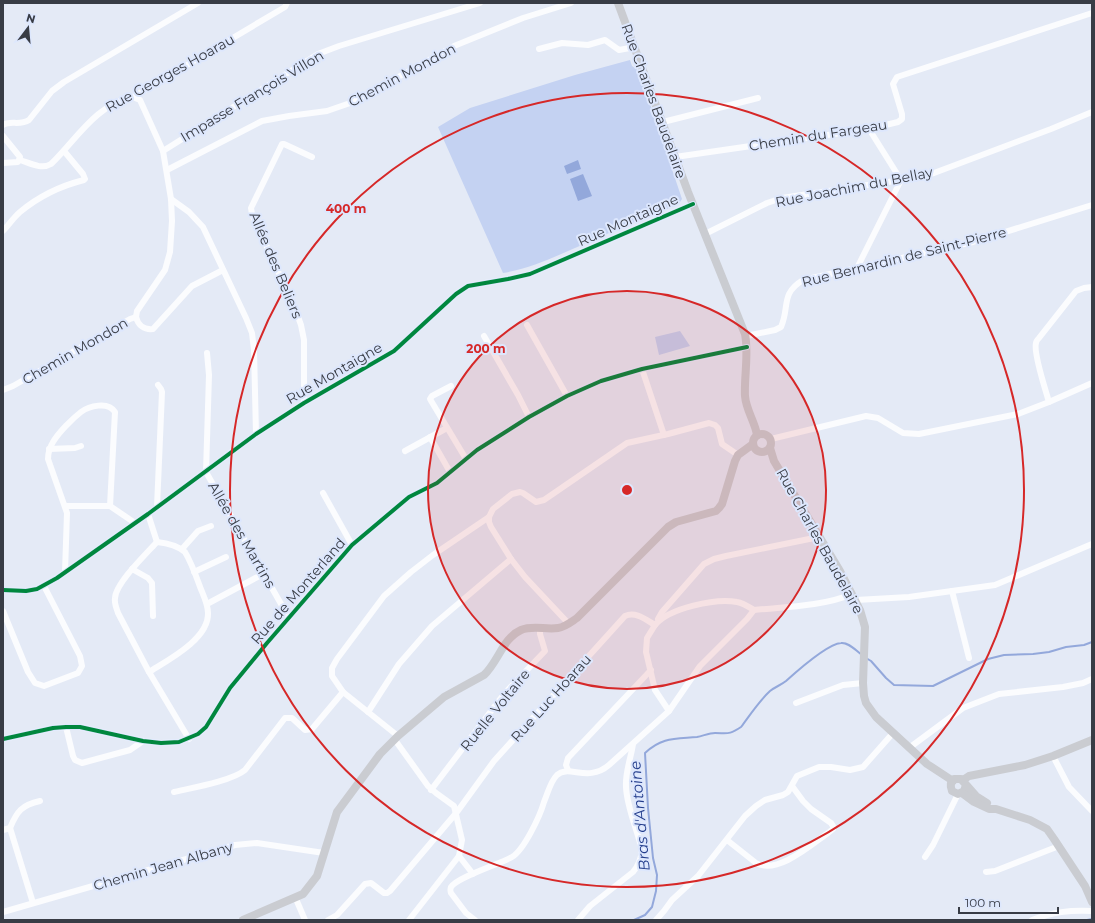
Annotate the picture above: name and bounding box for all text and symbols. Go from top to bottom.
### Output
north arrow [8,8,48,48]
text: N [25,10,37,26]
street label: Rue Charles Baudelaire [618,21,690,181]
street label: Rue Georges Hoarau [102,30,238,116]
street label: Chemin Mondon [345,39,459,111]
street label: Impasse François Villon [177,46,327,146]
street label: Chemin du Fargeau [747,115,889,155]
street label: Rue Joachim du Bellay [774,163,935,211]
street label: Rue Montaigne [575,190,681,250]
text: 400 m [326,201,366,216]
street label: Allée des Beliers [245,209,307,321]
street label: Rue Bernardin de Saint-Pierre [800,223,1008,291]
street label: Chemin Mondon [19,313,131,389]
street label: Rue Montaigne [283,338,385,408]
text: 200 m [466,341,506,356]
street label: Rue Charles Baudelaire [773,465,867,617]
street label: Allée des Martins [204,479,280,592]
centre of rings [620,483,634,497]
street label: Rue de Monterland [247,534,349,648]
street label: Rue Luc Hoarau [507,650,595,746]
street label: Ruelle Voltaire [456,665,534,755]
water label: Bras d'Antoine [625,760,654,872]
street label: Chemin Jean Albany [91,837,235,895]
scale bar [959,889,1058,915]
text: 100 m [965,895,1001,910]

